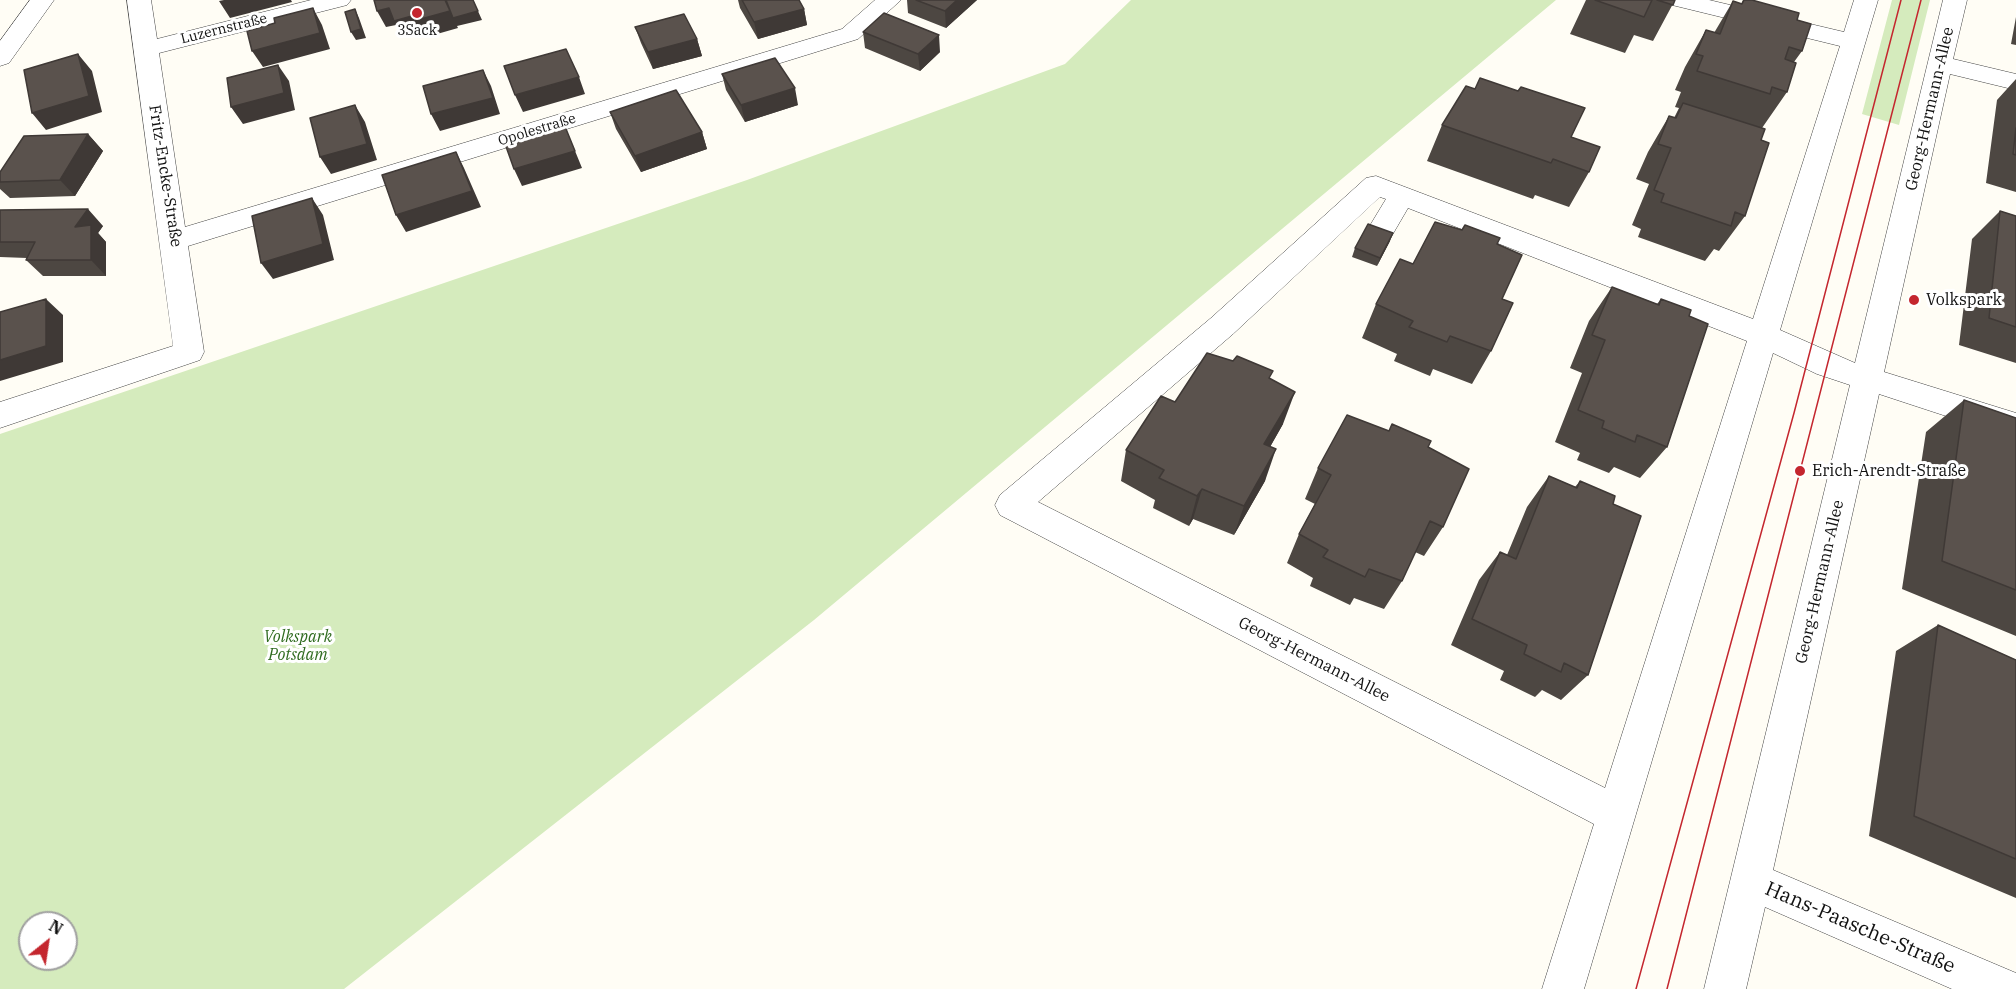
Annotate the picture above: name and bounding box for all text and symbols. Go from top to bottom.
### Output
marker: 3Sack [410,6,424,20]
street label: Luzernstraße [179,10,269,48]
place label: 3Sack [397,23,437,39]
street label: Georg-Hermann-Allee [1902,25,1958,193]
street label: Fritz-Encke-Straße [144,104,186,248]
street label: Opolestraße [496,110,578,150]
place label: Volkspark [1926,290,2002,310]
marker: Volkspark [1907,293,1921,307]
place label: Erich-Arendt-Straße [1812,461,1966,481]
marker: Erich-Arendt-Straße [1793,464,1807,478]
street label: Georg-Hermann-Allee [1792,498,1848,666]
street label: Georg-Hermann-Allee [1235,613,1393,707]
park label: Volkspark Potsdam [264,627,332,665]
street label: Hans-Paasche-Straße [1761,877,1959,979]
north arrow [18,911,78,971]
text: N [46,915,66,939]

